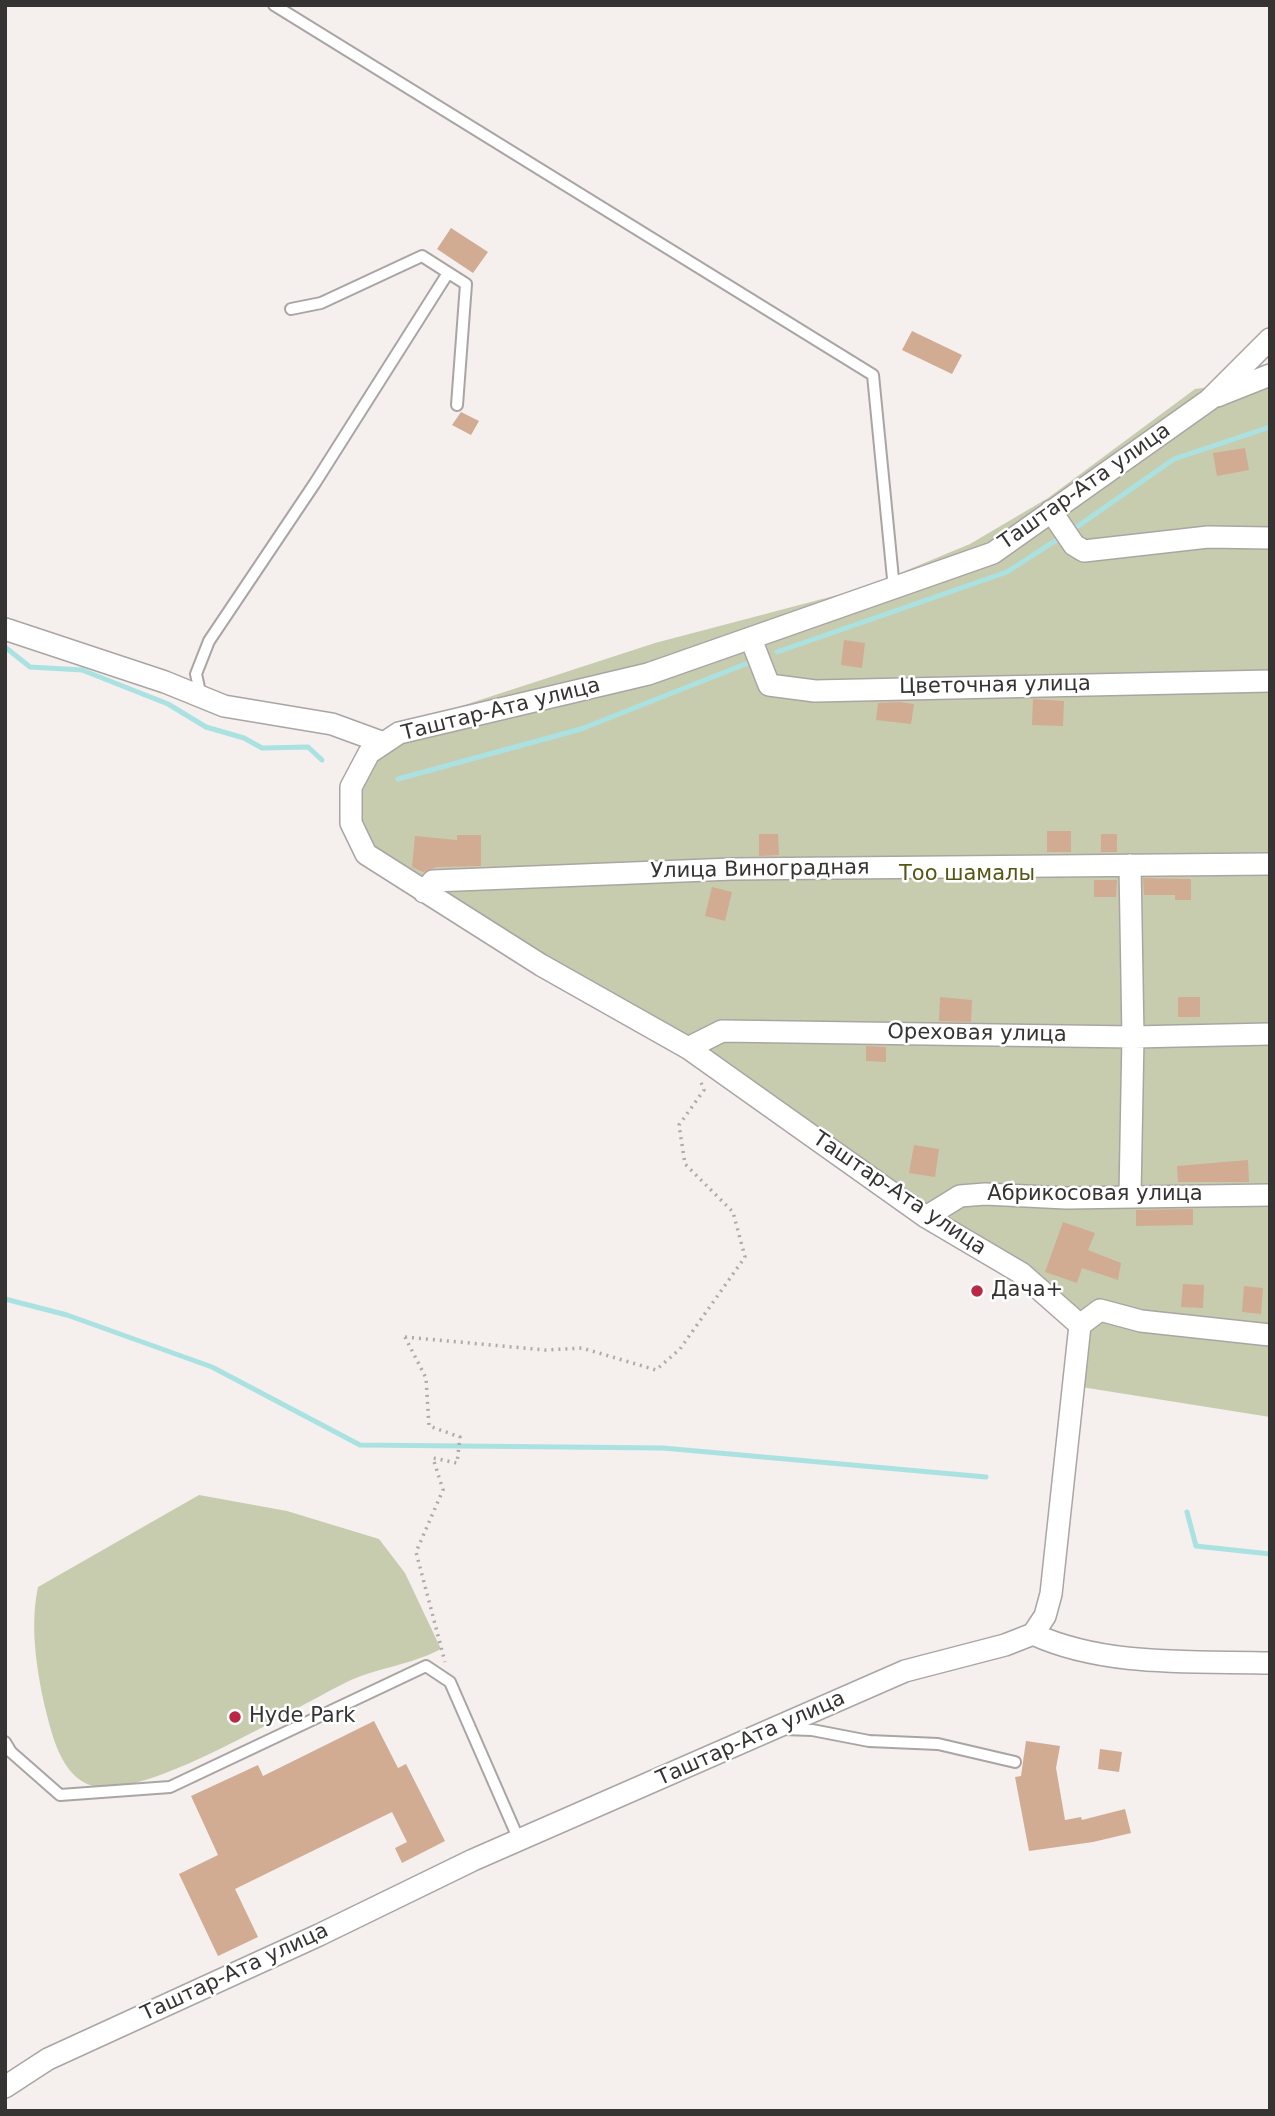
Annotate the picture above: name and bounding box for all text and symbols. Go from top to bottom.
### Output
street label: Таштар-Ата улица [994,418,1176,556]
street label: Цветочная улица [899,672,1091,700]
street label: Таштар-Ата улица [399,673,603,747]
street label: Улица Виноградная [650,855,870,885]
park label: Тоо шамалы [899,862,1035,888]
street label: Ореховая улица [887,1020,1067,1048]
street label: Таштар-Ата улица [808,1127,990,1261]
street label: Абрикосовая улица [987,1182,1203,1208]
place label: Дача+ [991,1278,1063,1304]
marker: Дача+ [969,1283,985,1299]
street label: Таштар-Ата улица [653,1686,849,1792]
place label: Hyde Park [249,1704,356,1730]
marker: Hyde Park [227,1709,243,1725]
street label: Таштар-Ата улица [137,1919,333,2027]

